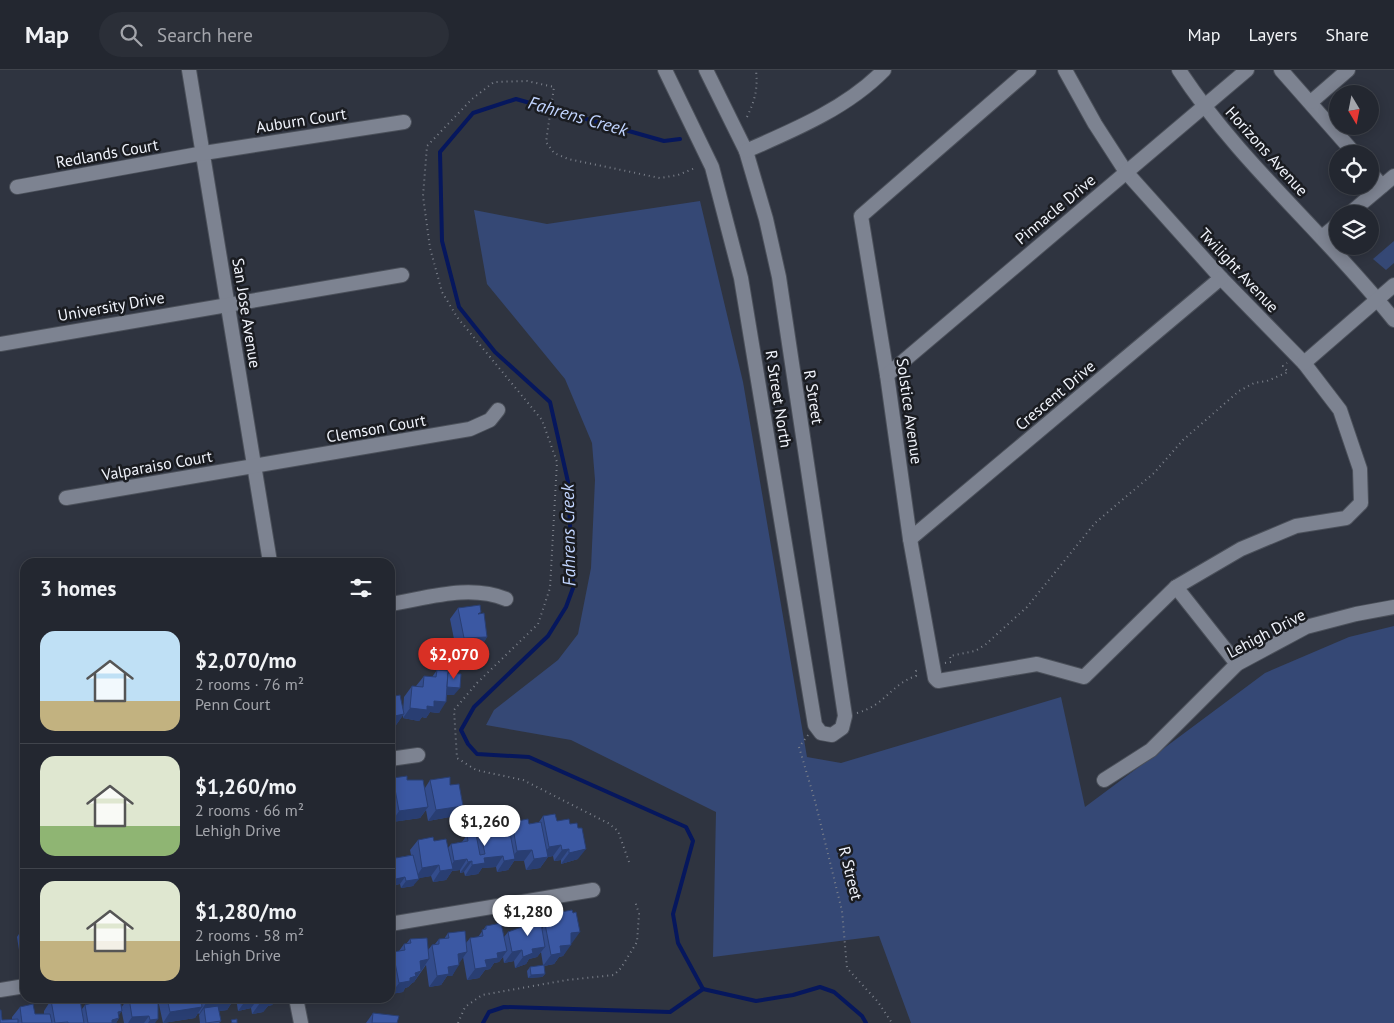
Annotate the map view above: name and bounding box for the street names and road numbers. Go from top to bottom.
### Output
street label: Horizons Avenue [1222,102,1312,200]
street label: Auburn Court [255,103,348,137]
street label: Redlands Court [54,134,160,172]
street label: Pinnacle Drive [1011,170,1099,248]
street label: Twilight Avenue [1195,224,1283,316]
street label: San Jose Avenue [228,256,266,370]
street label: University Drive [56,287,166,325]
street label: R Street North [761,349,797,449]
street label: Crescent Drive [1011,356,1099,434]
street label: Solstice Avenue [893,357,927,465]
street label: R Street [800,368,828,426]
street label: Clemson Court [325,409,428,447]
street label: Valparaiso Court [99,445,214,485]
street label: Lehigh Drive [1223,604,1309,662]
street label: R Street [835,844,867,902]

